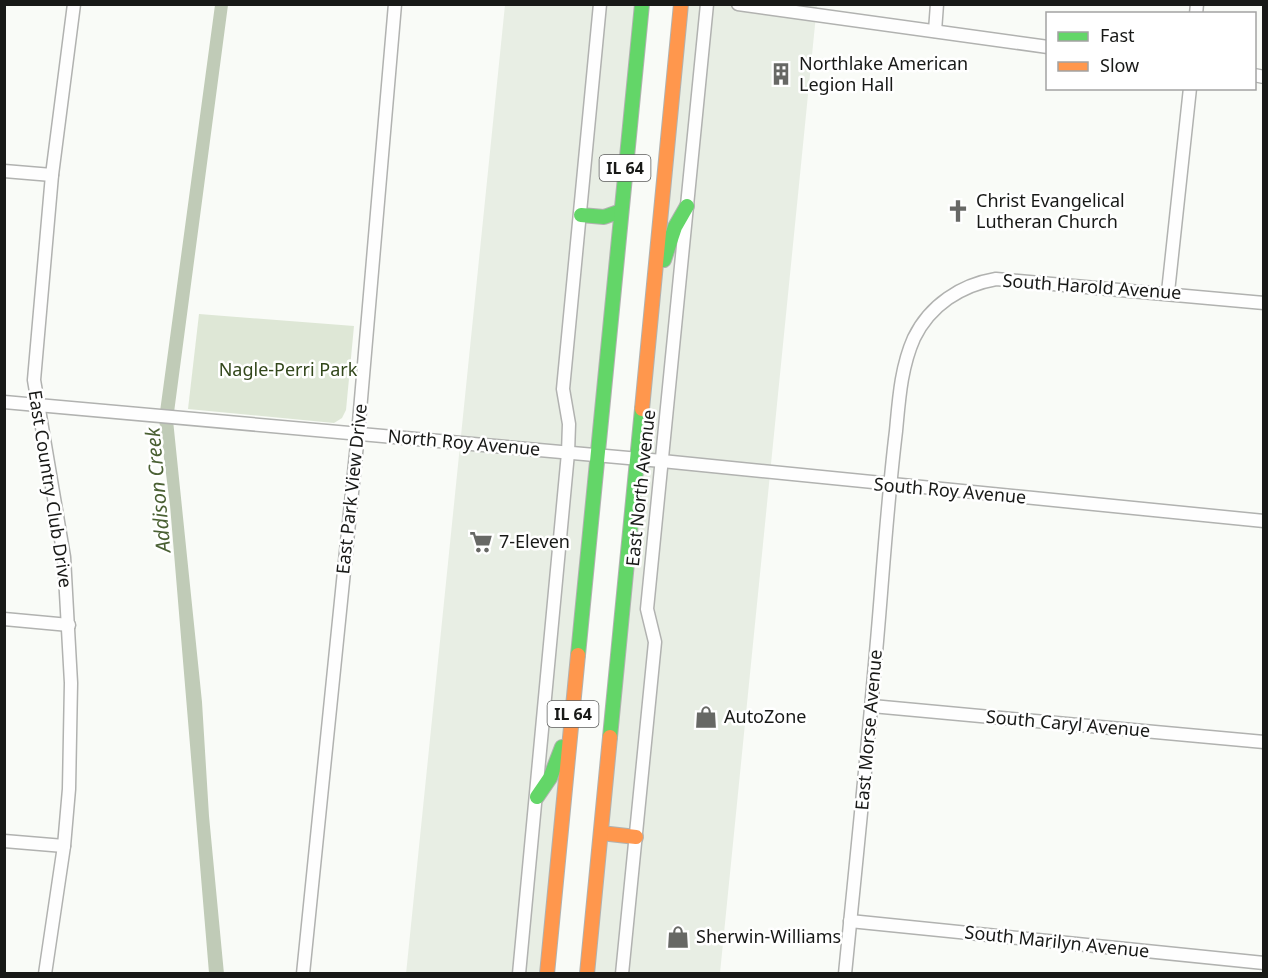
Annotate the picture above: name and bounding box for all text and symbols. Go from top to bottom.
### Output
legend [1046,12,1256,90]
text: Fast [1100,23,1135,47]
place label: Northlake American Legion Hall [799,51,968,96]
text: Slow [1100,53,1139,77]
building icon: Northlake American Legion Hall [768,61,794,87]
road number: IL 64 [600,155,650,181]
place label: Christ Evangelical Lutheran Church [976,188,1125,233]
church icon: Christ Evangelical Lutheran Church [945,198,971,224]
street label: South Harold Avenue [1002,268,1182,304]
park label: Nagle-Perri Park [219,357,358,381]
street label: East Country Club Drive [24,388,78,589]
street label: East Park View Drive [330,403,372,575]
street label: East North Avenue [620,408,660,567]
street label: North Roy Avenue [387,423,541,461]
water label: Addison Creek [138,425,177,556]
street label: South Roy Avenue [873,471,1027,509]
supermarket icon: 7-Eleven [468,529,494,555]
place label: 7-Eleven [499,529,570,553]
street label: East Morse Avenue [849,649,887,811]
road number: IL 64 [548,701,598,727]
shop icon: AutoZone [693,704,719,730]
place label: AutoZone [724,704,806,728]
street label: South Caryl Avenue [985,704,1151,742]
street label: South Marilyn Avenue [964,919,1151,963]
shop icon: Sherwin-Williams [665,924,691,950]
place label: Sherwin-Williams [696,924,841,948]

